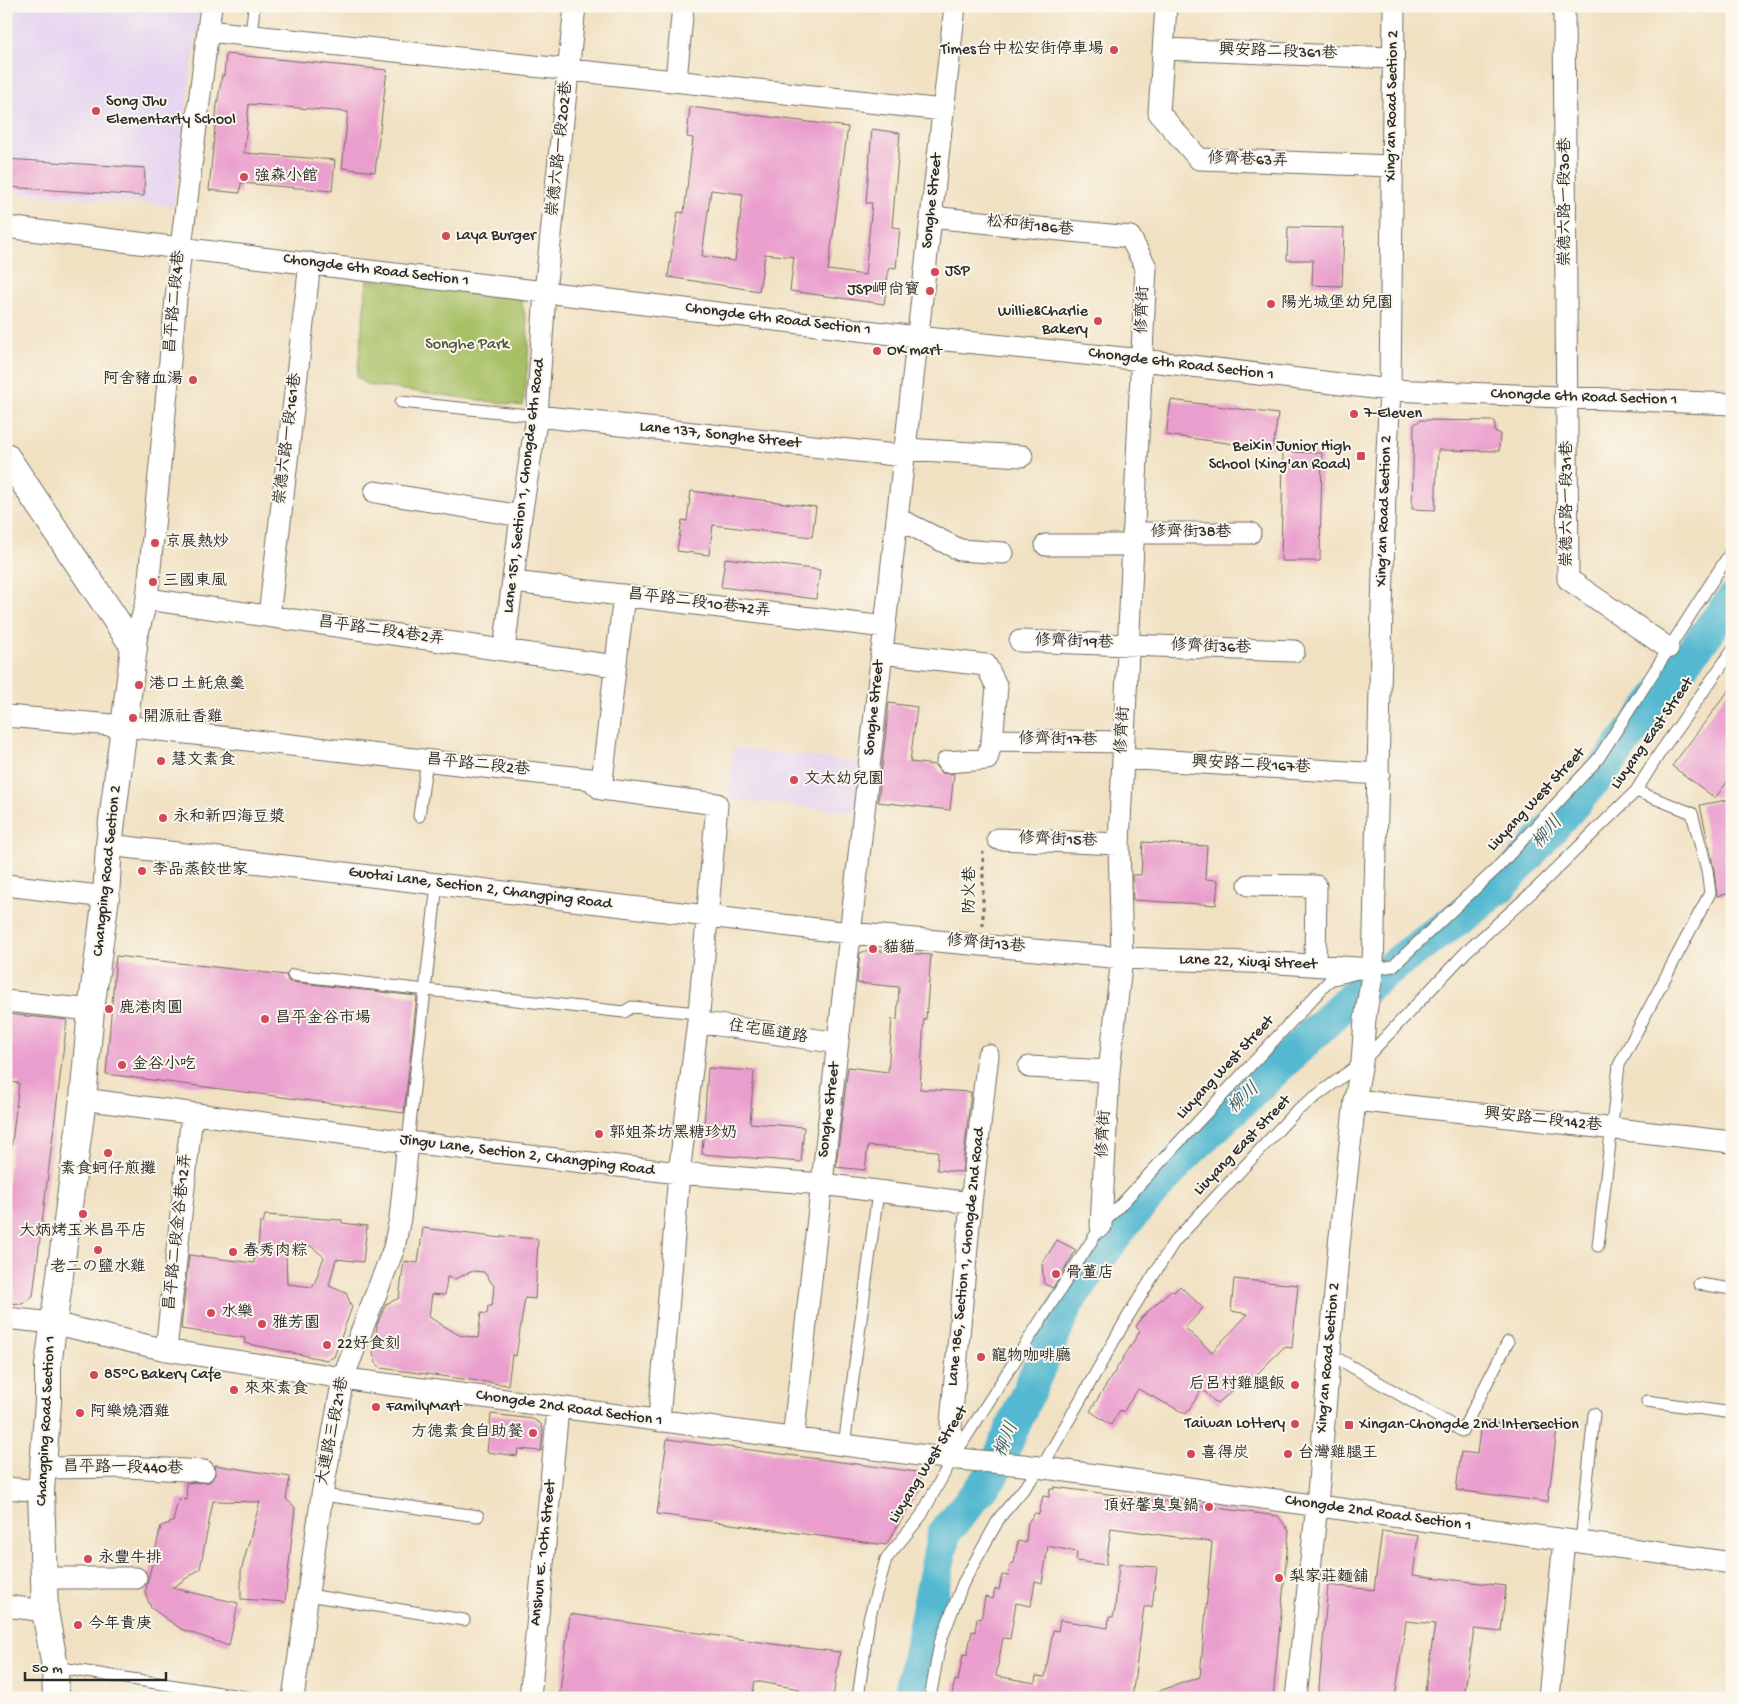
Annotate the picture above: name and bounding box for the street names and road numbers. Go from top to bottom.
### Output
street label: Xing’an Road Section 2 [1382,30,1404,183]
street label: 興安路二段361巷 [1218,39,1338,65]
street label: 崇德六路一段202巷 [542,80,578,218]
street label: 崇德六路一段30巷 [1555,137,1576,267]
street label: 修齊巷63弄 [1207,148,1289,172]
street label: Songhe Street [919,151,948,250]
street label: 松和街186巷 [986,211,1075,241]
street label: 昌平路二段4巷 [160,249,190,354]
street label: Chongde 6th Road Section 1 [282,250,470,292]
street label: 修齊街 [1132,286,1154,334]
street label: Chongde 6th Road Section 1 [684,299,872,341]
street label: Chongde 6th Road Section 1 [1087,344,1275,386]
street label: Lane 151, Section 1, Chongde 6th Road [500,356,550,614]
street label: 崇德六路一段161巷 [269,372,307,506]
street label: Chongde 6th Road Section 1 [1490,385,1678,411]
street label: Lane 137, Songhe Street [638,418,803,454]
street label: Xing’an Road Section 2 [1373,435,1397,588]
street label: 崇德六路一段31巷 [1557,441,1578,567]
street label: 修齊街38巷 [1150,522,1232,543]
street label: 昌平路二段10巷72弄 [627,584,772,622]
street label: 昌平路二段4巷2弄 [317,612,446,650]
street label: 修齊街19巷 [1034,630,1114,654]
street label: 修齊街36巷 [1170,635,1252,659]
street label: Songhe Street [861,658,890,757]
street label: Liuyang East Street [1607,673,1699,793]
street label: 修齊街 [1111,705,1135,754]
street label: 修齊街17巷 [1018,729,1098,751]
street label: Liuyang West Street [1484,743,1591,856]
street label: 昌平路二段2巷 [425,749,531,781]
street label: 興安路二段167巷 [1191,751,1311,779]
street label: Changping Road Section 2 [90,784,126,958]
street label: 修齊街15巷 [1018,828,1098,852]
street label: Guotai Lane, Section 2, Changping Road [347,863,614,915]
street label: 防火巷 [960,866,981,914]
street label: 修齊街13巷 [946,930,1026,958]
street label: Lane 22, Xiuqi Street [1179,951,1319,975]
street label: Liuyang West Street [1173,1011,1280,1124]
street label: 住宅區道路 [727,1015,809,1049]
street label: Songhe Street [815,1060,845,1159]
street label: Liuyang East Street [1190,1091,1297,1200]
street label: 興安路二段142巷 [1483,1103,1603,1137]
street label: 修齊街 [1092,1109,1116,1158]
street label: Lane 186, Section 1, Chongde 2nd Road [944,1125,990,1387]
street label: Jingu Lane, Section 2, Changping Road [399,1131,657,1181]
street label: 昌平路二段金谷巷12弄 [159,1152,197,1312]
street label: Xing’an Road Section 2 [1313,1282,1345,1435]
street label: Changping Road Section 1 [33,1335,61,1507]
street label: 大連路三段21巷 [312,1375,354,1487]
street label: Chongde 2nd Road Section 1 [474,1386,664,1432]
street label: Liuyang West Street [885,1402,974,1527]
street label: 昌平路一段440巷 [63,1456,183,1480]
street label: Anshun E. 10th Street [527,1478,561,1627]
street label: Chongde 2nd Road Section 1 [1283,1491,1473,1537]

